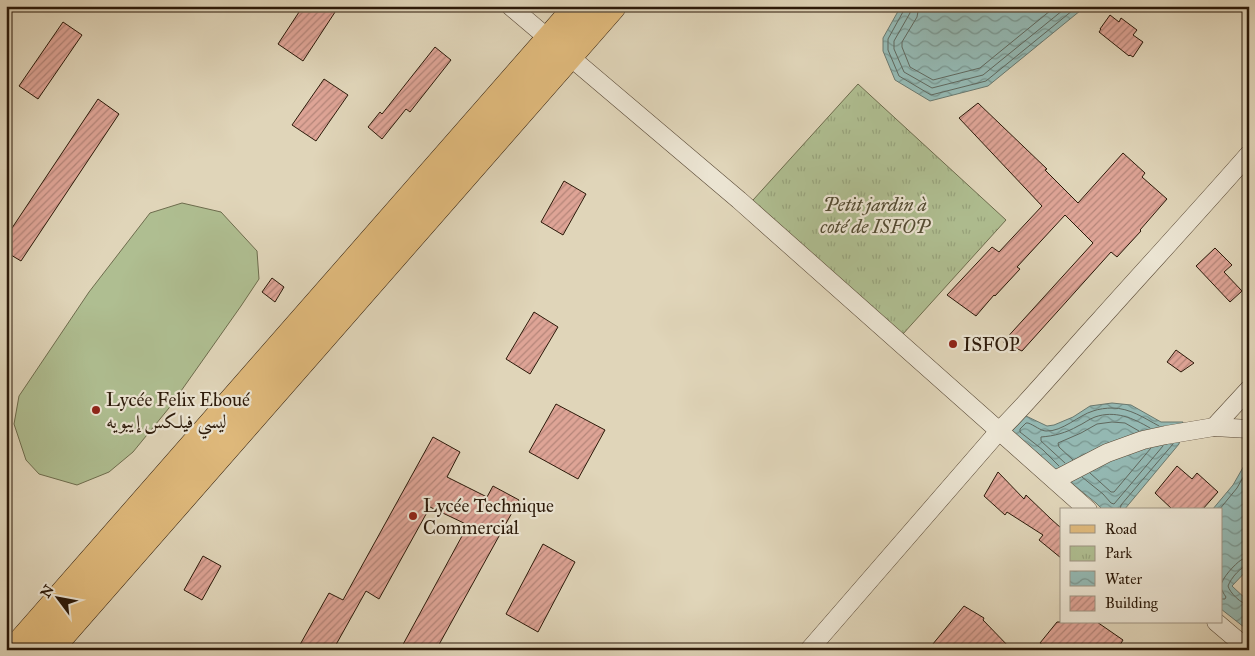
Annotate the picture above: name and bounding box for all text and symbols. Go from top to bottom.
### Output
park label: Petit jardin à coté de ISFOP [820,193,931,238]
place label: ISFOP [963,333,1020,356]
marker: ISFOP [947,338,959,350]
place label: Lycée Felix Eboué ليسي فيلكس إيبويه [106,388,250,439]
marker: Lycée Felix Eboué ليسي فيلكس إيبويه [90,404,102,416]
place label: Lycée Technique Commercial [423,494,554,539]
legend [1060,508,1222,624]
marker: Lycée Technique Commercial [407,510,419,522]
text: Road [1105,520,1137,538]
text: Park [1105,544,1132,562]
text: Water [1105,570,1142,588]
north arrow [32,574,82,624]
text: N [37,582,58,601]
text: Building [1105,594,1159,612]

